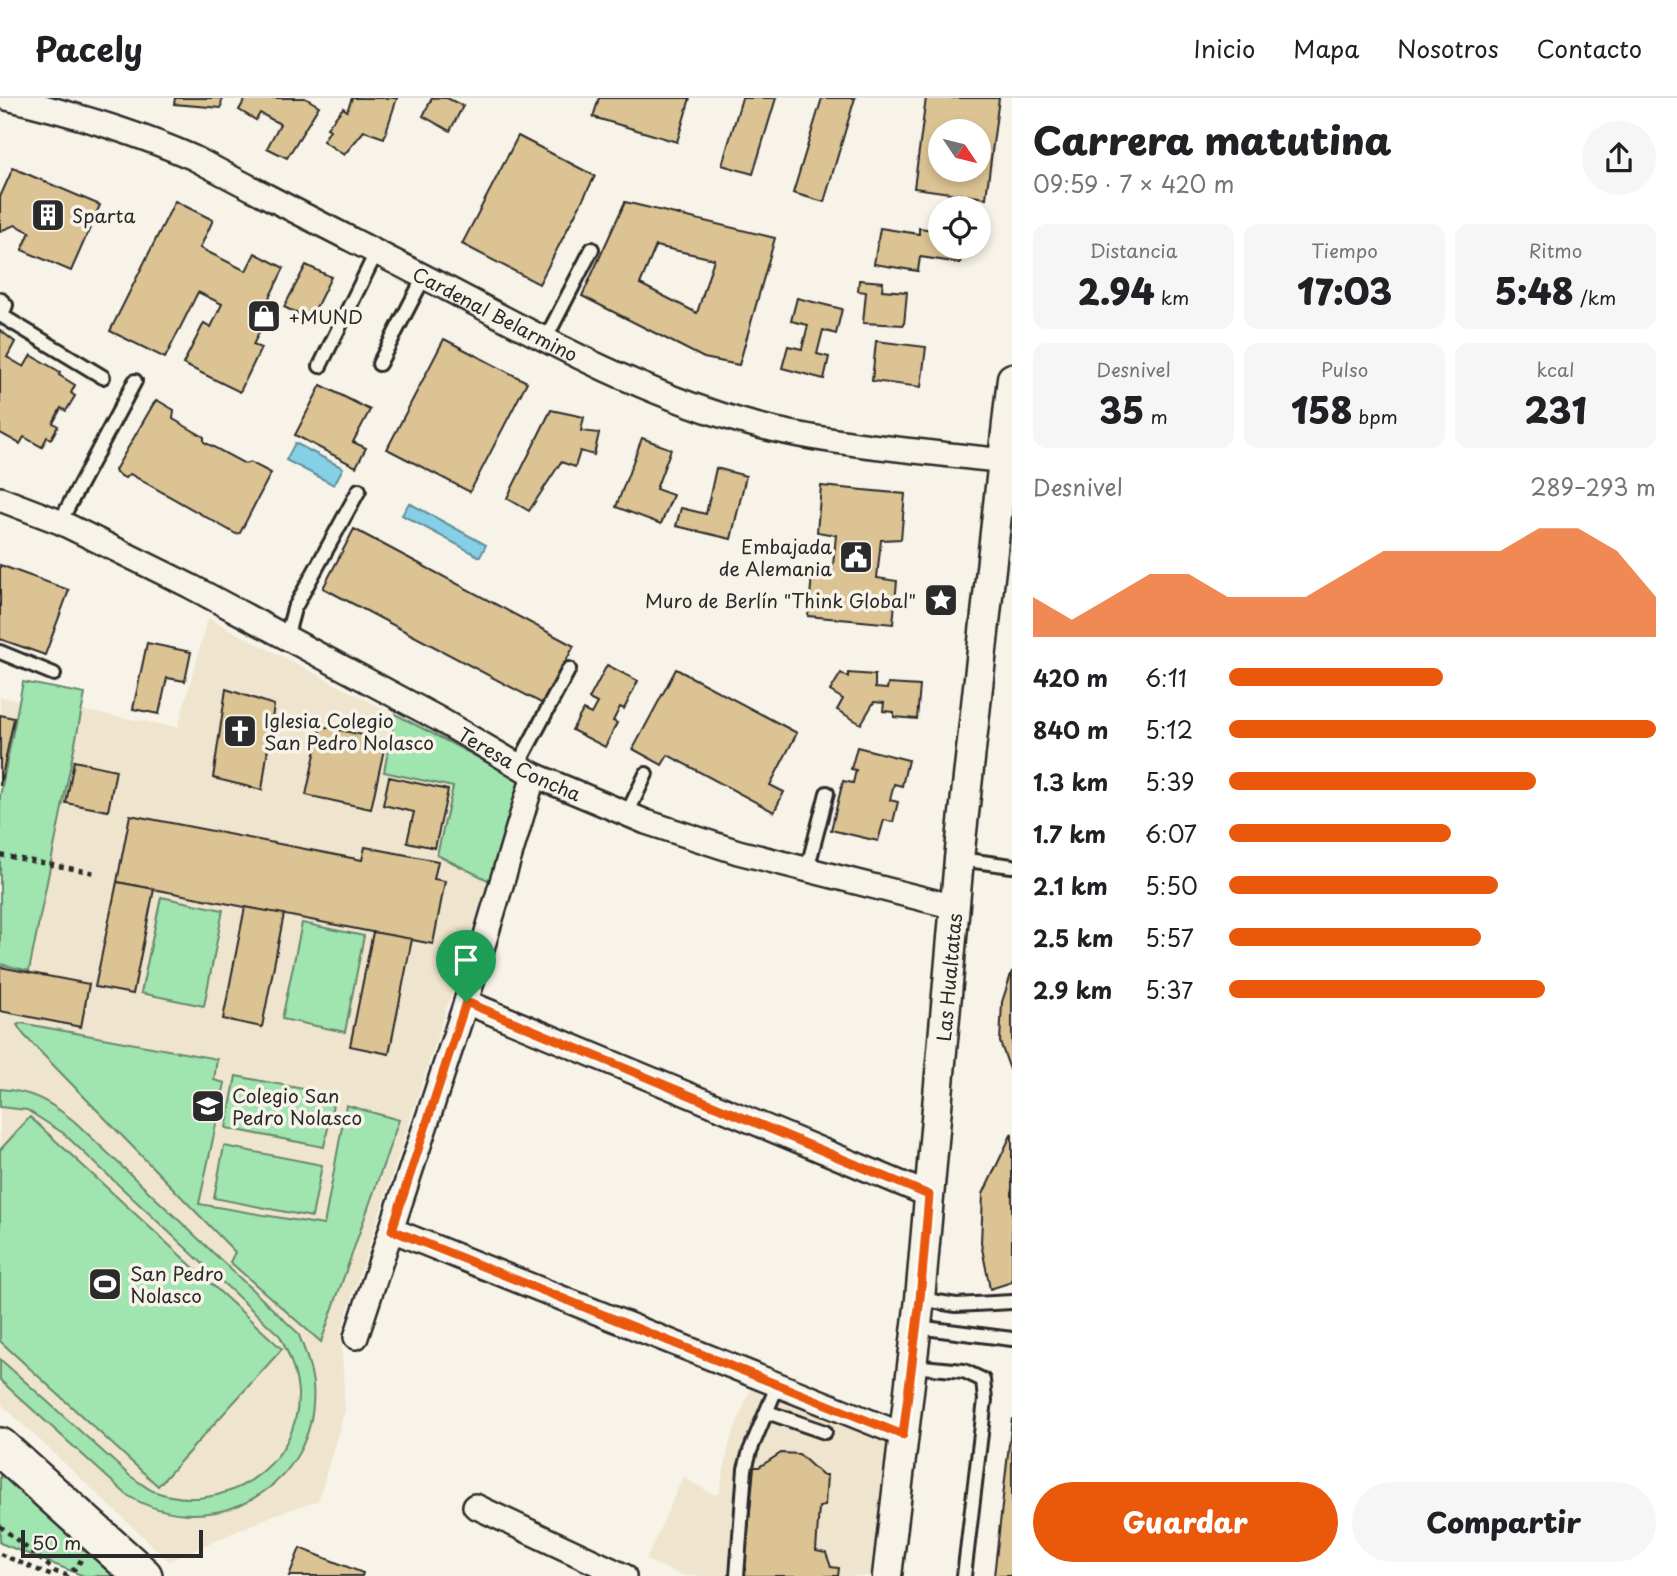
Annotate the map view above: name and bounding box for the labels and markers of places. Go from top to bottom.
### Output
building icon: Sparta [29,196,67,234]
place label: Sparta [72,201,135,229]
shop icon: +MUND [245,297,283,335]
place label: +MUND [288,302,363,330]
place label: Embajada de Alemania [719,532,832,582]
public building icon: Embajada de Alemania [837,538,875,576]
place icon: Muro de Berlín "Think Global" [922,581,960,619]
place label: Muro de Berlín "Think Global" [645,586,916,614]
place label: Iglesia Colegio San Pedro Nolasco [264,706,434,756]
church icon: Iglesia Colegio San Pedro Nolasco [221,712,259,750]
pin [436,930,496,1002]
place label: Colegio San Pedro Nolasco [232,1081,362,1131]
school or university icon: Colegio San Pedro Nolasco [189,1087,227,1125]
place label: San Pedro Nolasco [130,1259,224,1309]
sports icon: San Pedro Nolasco [86,1265,124,1303]

